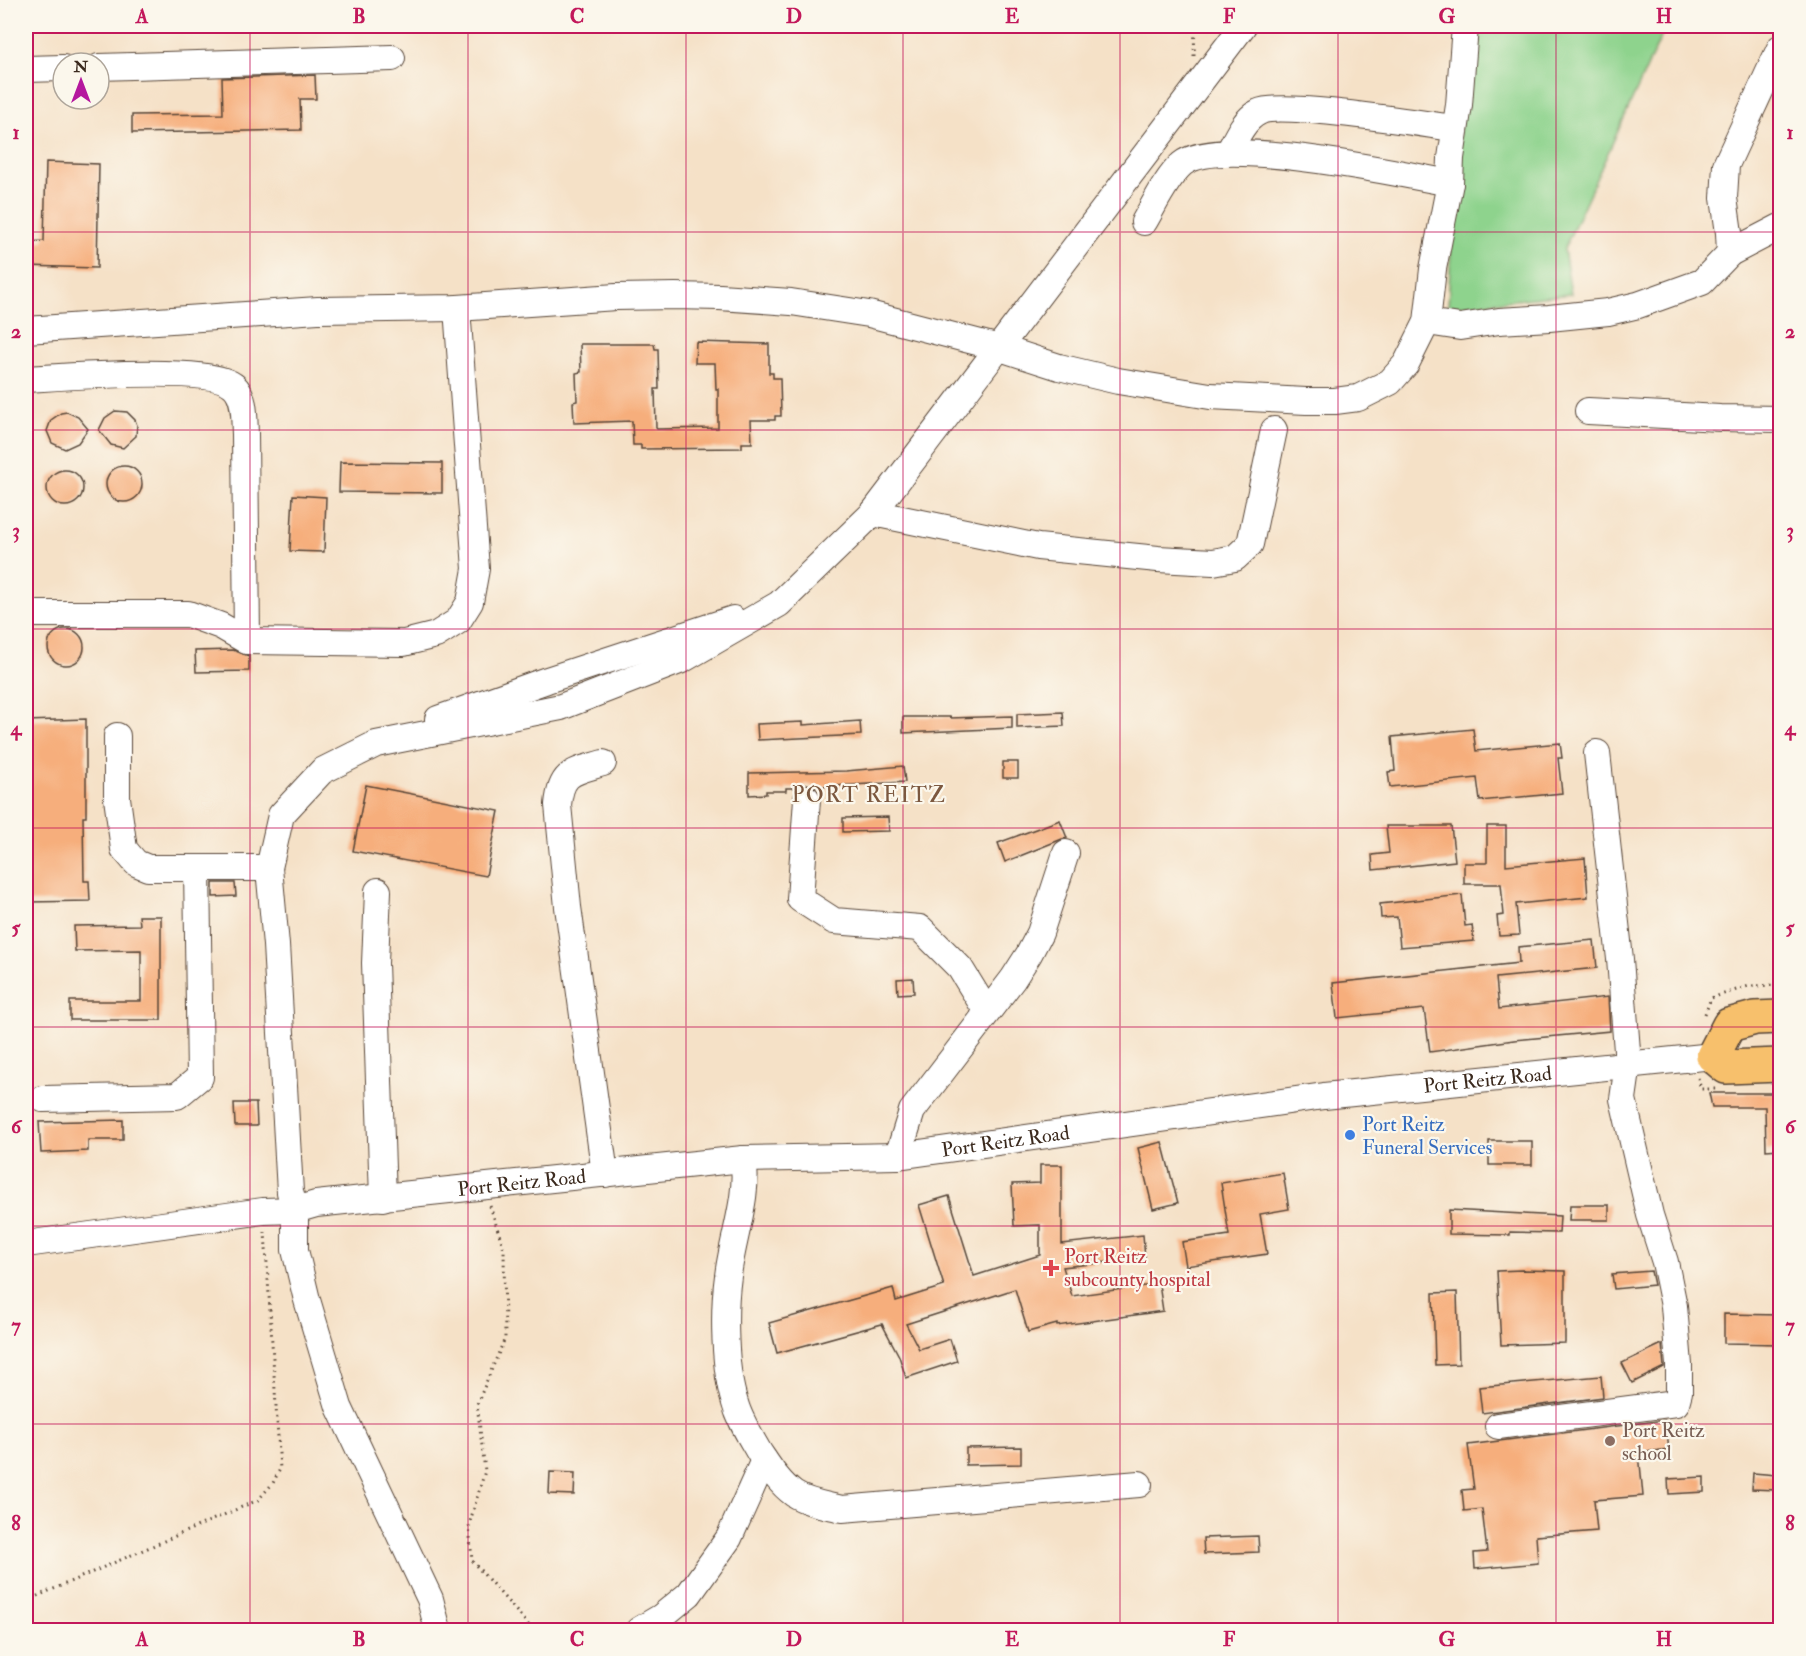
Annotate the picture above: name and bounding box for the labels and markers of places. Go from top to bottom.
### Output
place label: Port Reitz Funeral Services [1362,1112,1493,1160]
marker: Port Reitz Funeral Services [1343,1128,1357,1142]
place label: Port Reitz subcounty hospital [1064,1244,1211,1293]
marker: Port Reitz subcounty hospital [1042,1259,1060,1277]
place label: Port Reitz school [1622,1418,1705,1466]
marker: Port Reitz school [1603,1434,1617,1448]

